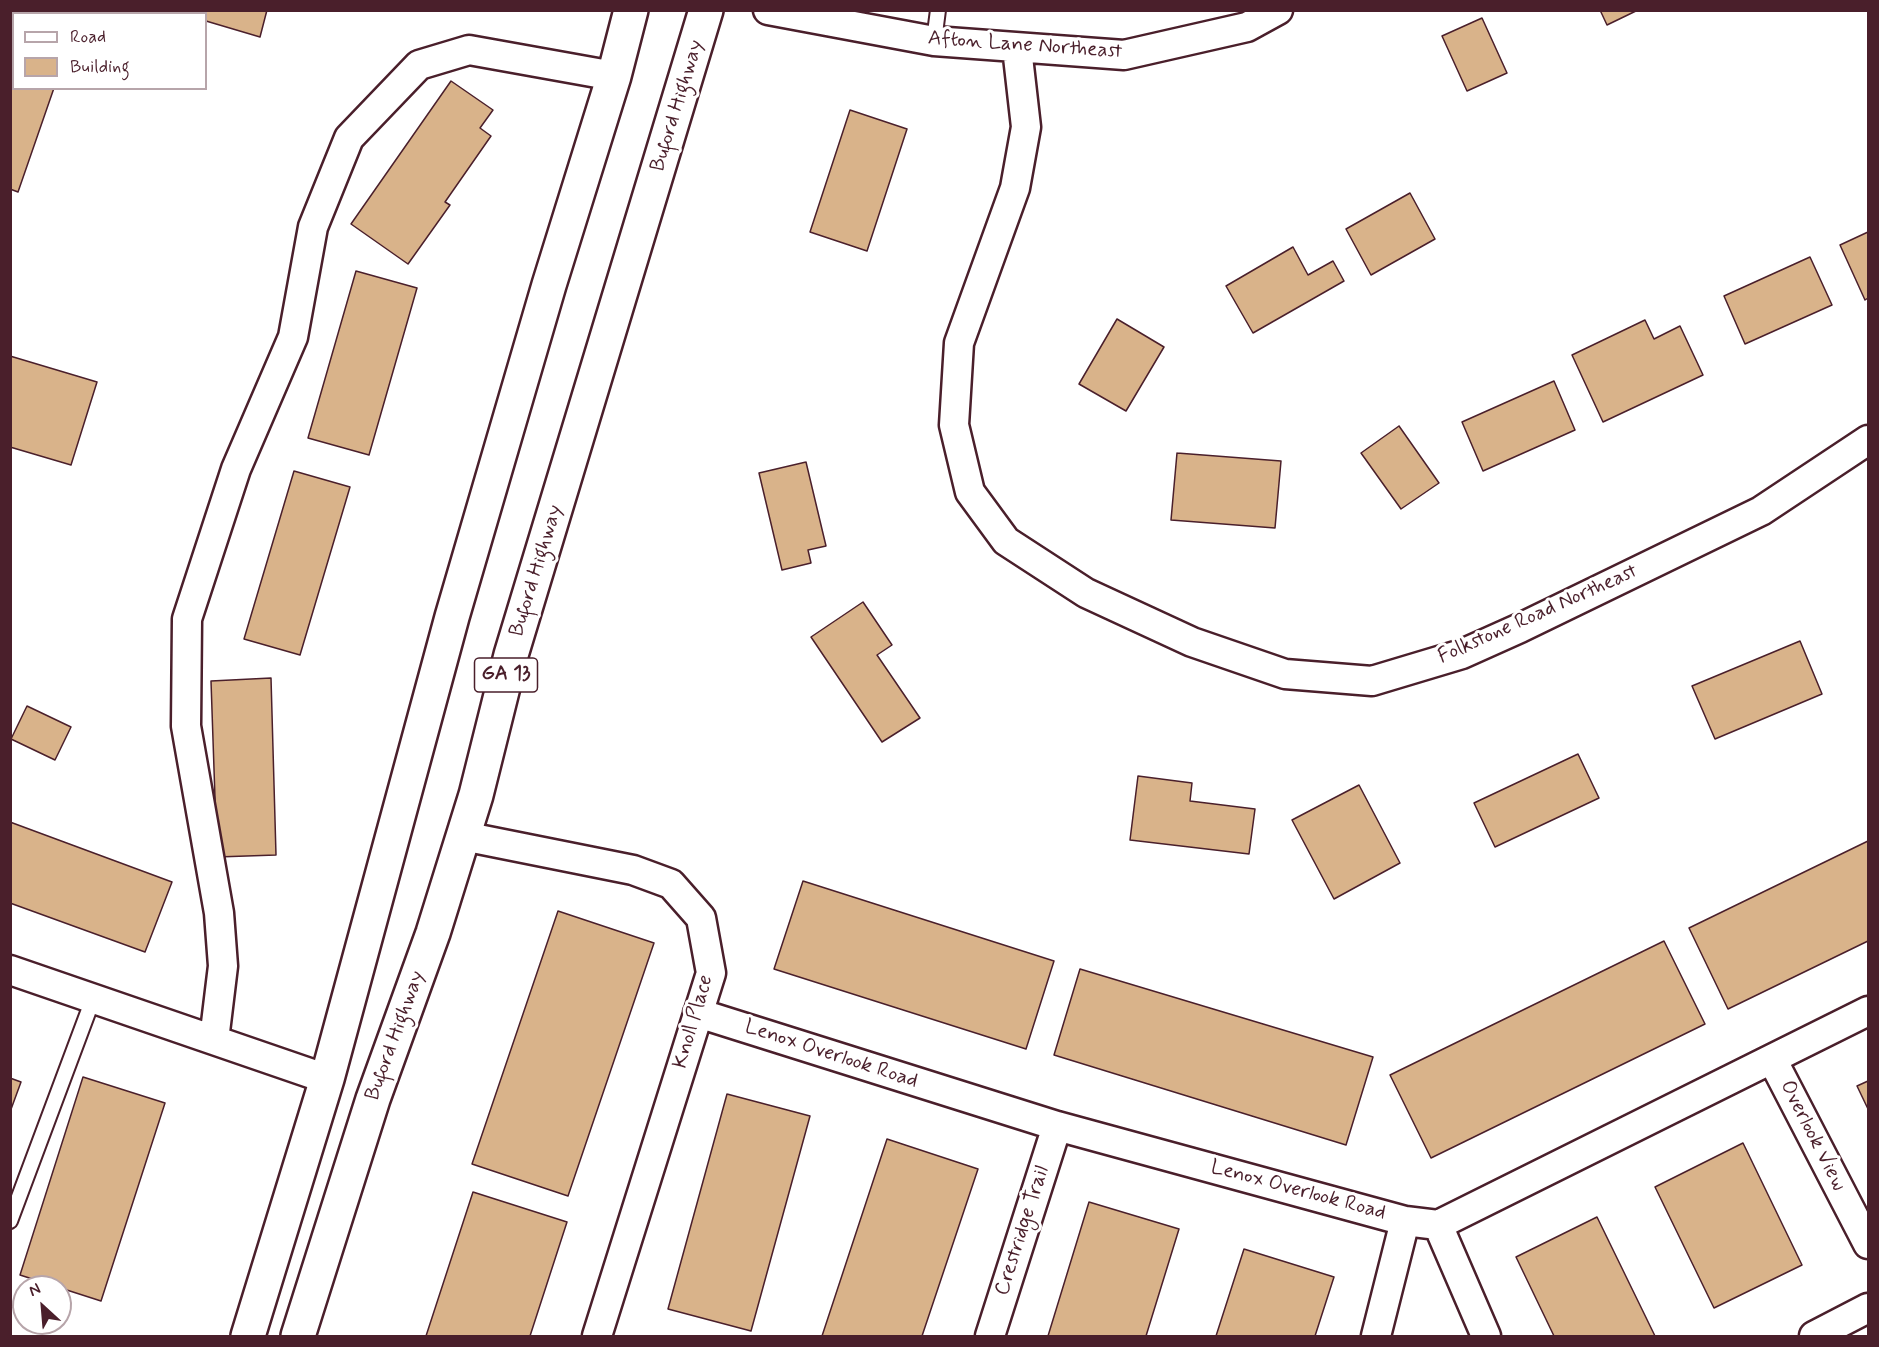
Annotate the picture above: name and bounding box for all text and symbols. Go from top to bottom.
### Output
legend [12,12,207,90]
text: Road [70,25,106,49]
street label: Afton Lane Northeast [927,27,1123,65]
street label: Buford Highway [646,37,710,175]
text: Building [70,55,130,79]
street label: Buford Highway [505,502,569,640]
street label: Folkstone Road Northeast [1434,560,1642,670]
road number: GA 13 [474,658,538,692]
street label: Buford Highway [361,968,431,1104]
street label: Knoll Place [669,972,719,1072]
street label: Lenox Overlook Road [741,1015,921,1095]
street label: Overlook View [1773,1077,1851,1195]
street label: Lenox Overlook Road [1208,1155,1388,1227]
street label: Crestridge Trail [990,1163,1056,1299]
north arrow [12,1275,72,1335]
text: N [25,1278,44,1302]

